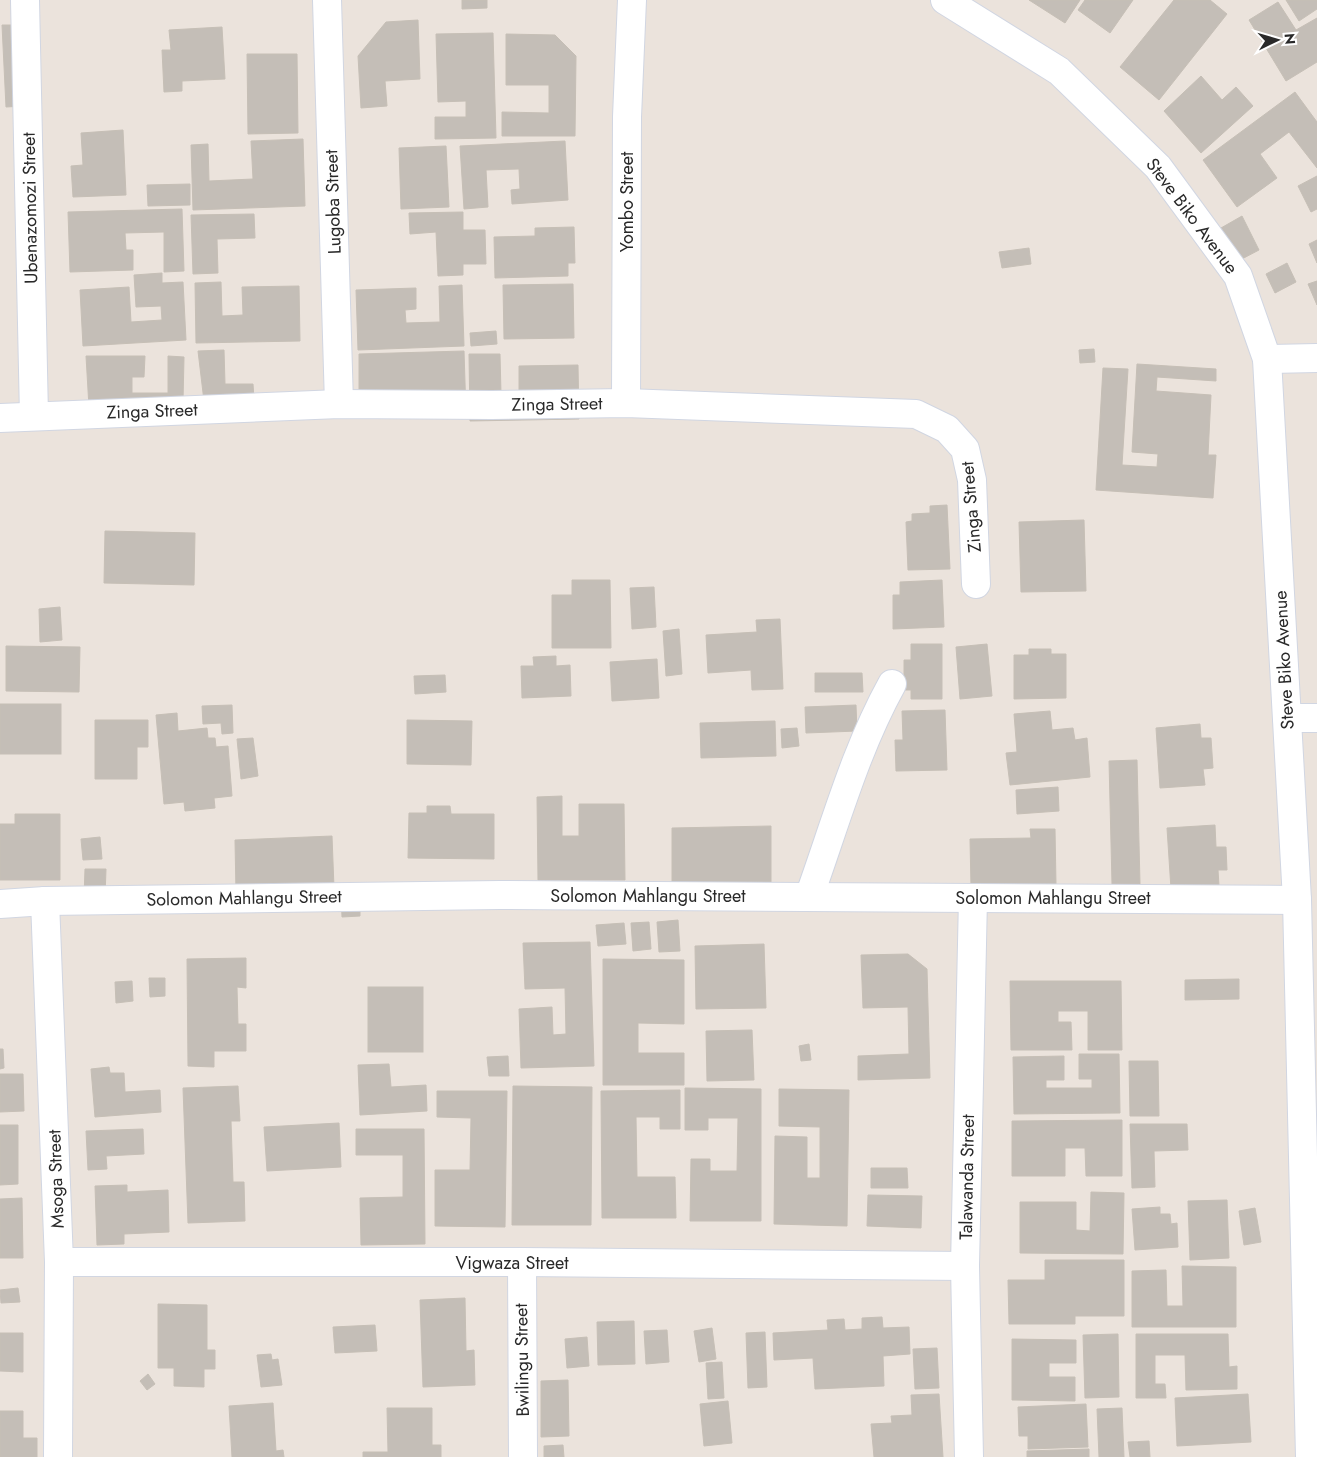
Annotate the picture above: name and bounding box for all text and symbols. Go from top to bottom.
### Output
north arrow [1252,15,1302,65]
text: N [1280,32,1300,45]
street label: Ubenazomozi Street [16,131,44,284]
street label: Lugoba Street [318,149,348,255]
street label: Yombo Street [614,151,640,252]
street label: Steve Biko Avenue [1140,153,1244,279]
street label: Zinga Street [511,390,603,418]
street label: Zinga Street [106,396,199,426]
street label: Zinga Street [954,460,988,554]
street label: Steve Biko Avenue [1267,590,1301,730]
street label: Solomon Mahlangu Street [146,883,343,913]
street label: Solomon Mahlangu Street [550,883,746,909]
street label: Solomon Mahlangu Street [955,885,1151,911]
street label: Talawanda Street [953,1113,981,1240]
street label: Msoga Street [41,1128,71,1229]
street label: Vigwaza Street [455,1250,569,1276]
street label: Bwilingu Street [508,1302,536,1417]

